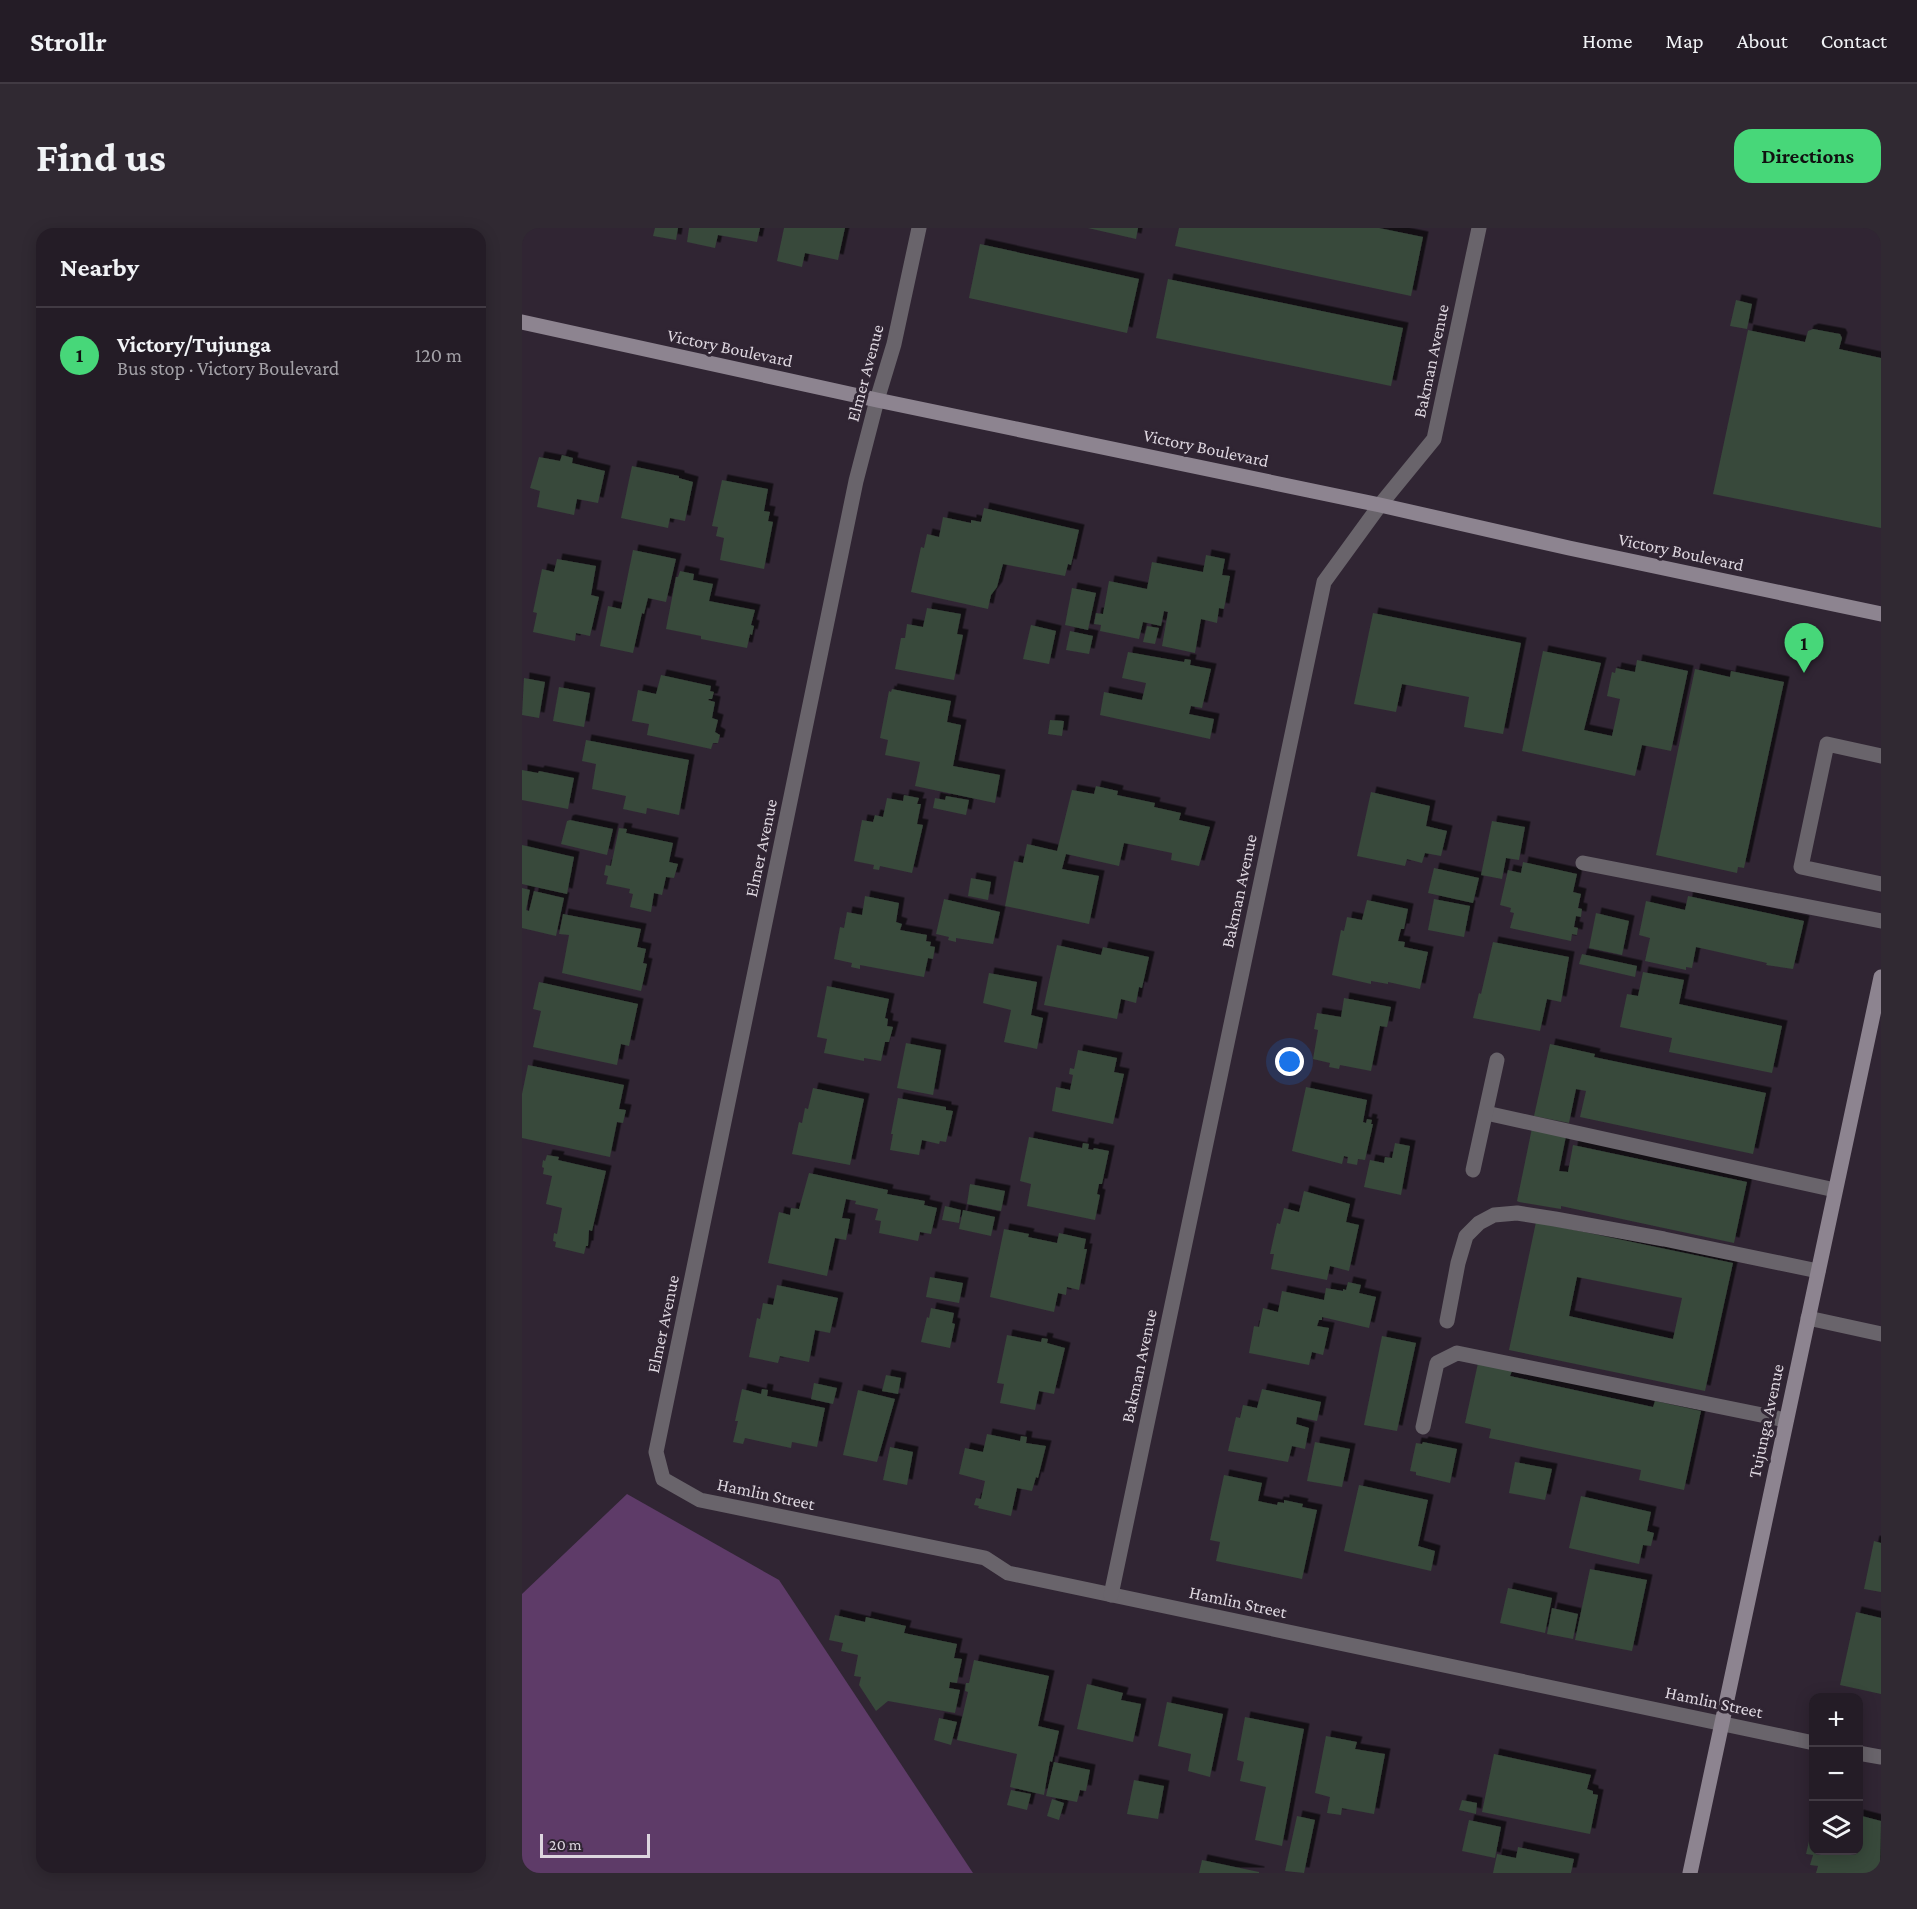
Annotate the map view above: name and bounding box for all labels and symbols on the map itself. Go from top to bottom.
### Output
street label: Bakman Avenue [1409,302,1453,420]
street label: Elmer Avenue [842,322,888,424]
street label: Victory Boulevard [665,325,795,371]
street label: Victory Boulevard [1141,425,1271,471]
street label: Victory Boulevard [1616,529,1746,575]
pin: 1 [1784,624,1824,673]
street label: Elmer Avenue [741,797,781,899]
street label: Bakman Avenue [1217,832,1261,950]
your location [1275,1047,1304,1076]
street label: Elmer Avenue [643,1273,683,1375]
street label: Bakman Avenue [1117,1307,1161,1425]
street label: Tujunga Avenue [1744,1362,1789,1480]
street label: Hamlin Street [715,1474,818,1514]
street label: Hamlin Street [1187,1582,1290,1622]
street label: Hamlin Street [1663,1682,1766,1722]
scale bar [540,1831,650,1858]

